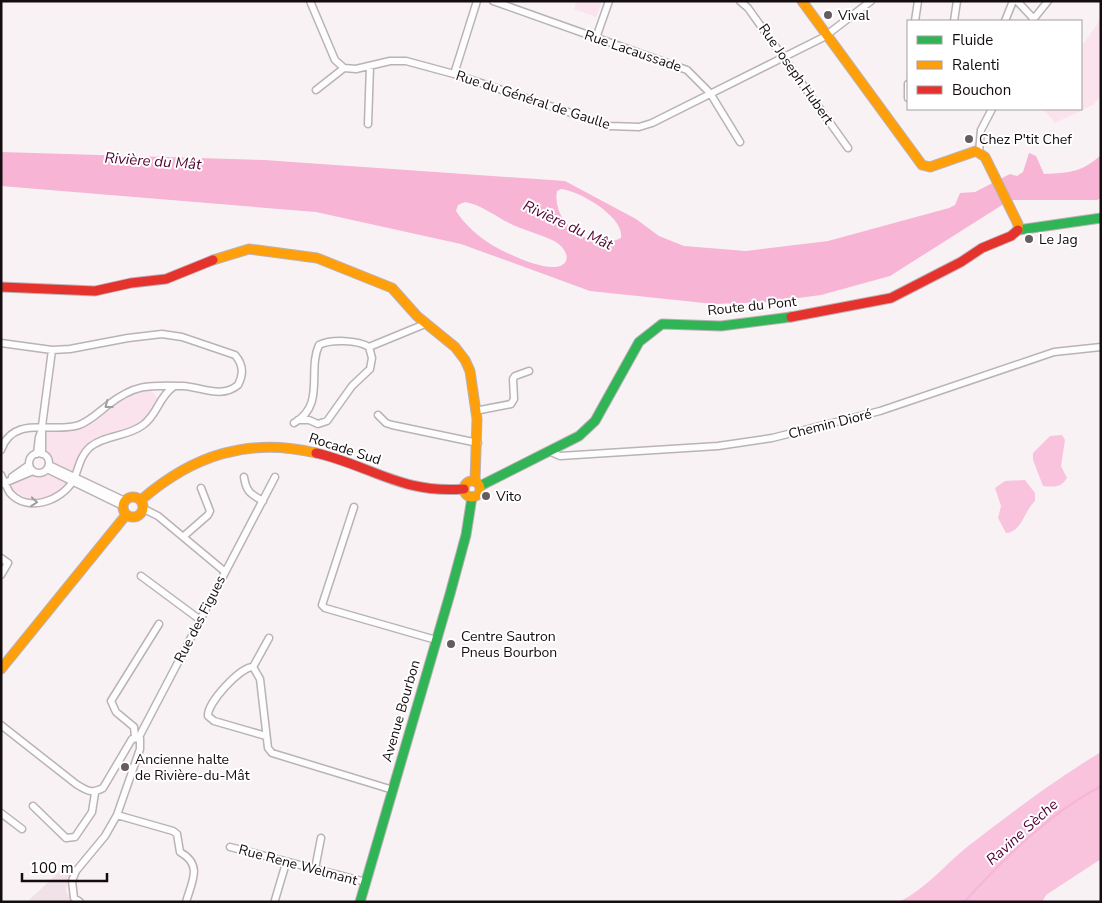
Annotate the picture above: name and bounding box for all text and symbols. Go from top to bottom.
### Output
place label: Vival [837,6,870,25]
marker: Vival [822,9,834,21]
street label: Rue Joseph Hubert [754,20,838,128]
legend [907,20,1082,110]
street label: Rue Lacaussade [582,25,684,77]
text: Fluide [952,30,993,50]
text: Ralenti [952,55,1000,75]
street label: Rue du Général de Gaulle [453,66,613,134]
text: Bouchon [952,80,1011,100]
place label: Chez P'tit Chef [979,130,1072,149]
marker: Chez P'tit Chef [963,133,975,145]
water label: Rivière du Mât [104,148,203,174]
water label: Rivière du Mât [520,195,617,255]
place label: Le Jag [1039,230,1078,249]
marker: Le Jag [1023,233,1035,245]
street label: Route du Pont [706,292,798,320]
one-way arrow [104,399,114,408]
street label: Chemin Dioré [786,404,874,444]
street label: Rocade Sud [307,428,383,470]
place label: Vito [495,487,522,506]
marker: Vito [480,490,492,502]
one-way arrow [31,496,39,507]
street label: Rue des Figues [170,572,230,666]
place label: Centre Sautron Pneus Bourbon [461,627,557,662]
marker: Centre Sautron Pneus Bourbon [445,638,457,650]
street label: Avenue Bourbon [377,658,425,764]
place label: Ancienne halte de Rivière-du-Mât [135,750,250,785]
marker: Ancienne halte de Rivière-du-Mât [119,761,131,773]
water label: Ravine Sèche [982,794,1062,870]
street label: Rue Rene Welmant [236,840,360,890]
scale bar [22,850,108,882]
text: 100 m [30,858,74,878]

